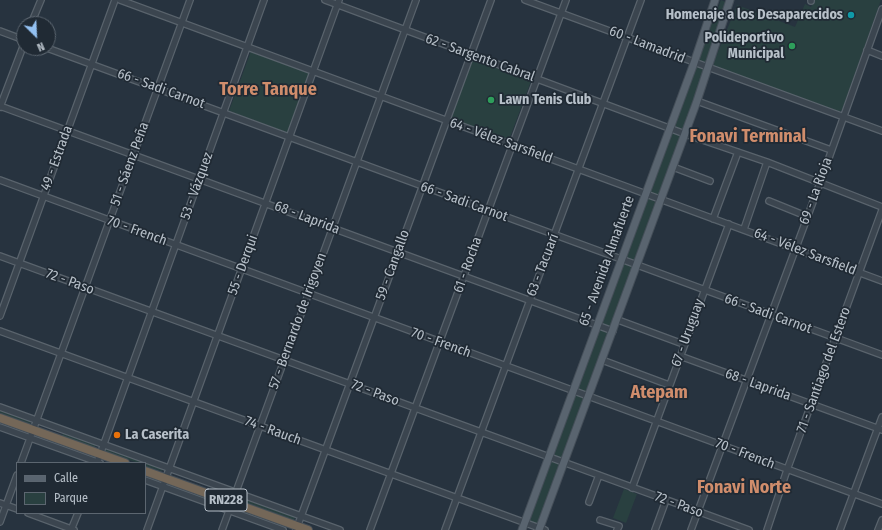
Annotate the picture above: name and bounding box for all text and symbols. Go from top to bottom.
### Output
place label: Homenaje a los Desaparecidos [666,7,843,23]
marker: Homenaje a los Desaparecidos [846,10,856,20]
north arrow [16,16,56,56]
street label: 60 - Lamadrid [607,23,687,67]
street label: 62 - Sargento Cabral [423,30,537,86]
place label: Polideportivo Municipal [704,30,784,62]
text: N [35,39,46,54]
marker: Polideportivo Municipal [787,41,797,51]
street label: 66 - Sadi Carnot [115,65,207,113]
district label: Torre Tanque [219,79,317,101]
place label: Lawn Tenis Club [499,92,591,108]
marker: Lawn Tenis Club [486,95,496,105]
street label: 64 - Vélez Sarsfield [447,115,555,167]
street label: 51 - Sáenz Peña [107,120,153,208]
street label: 49 - Estrada [38,123,76,193]
district label: Fonavi Terminal [690,126,806,148]
street label: 53 - Vázquez [177,150,217,222]
street label: 69 - La Rioja [796,155,836,227]
street label: 66 - Sadi Carnot [418,178,510,226]
street label: 65 - Avenida Almafuerte [576,194,638,328]
street label: 68 - Laprida [272,198,342,238]
street label: 70 - French [105,212,169,250]
street label: 64 - Vélez Sarsfield [751,225,859,279]
street label: 59 - Cangallo [373,228,413,302]
street label: 63 - Tacuarí [523,231,563,299]
street label: 55 - Derqui [224,233,262,297]
street label: 61 - Rocha [450,235,486,295]
street label: 57 - Bernardo de Irigoyen [266,251,330,391]
street label: 72 - Paso [44,266,96,298]
street label: 66 - Sadi Carnot [722,290,814,338]
street label: 67 - Uruguay [668,297,708,369]
street label: 71 - Santiago del Estero [793,305,855,435]
street label: 70 - French [409,324,473,362]
street label: 68 - Laprida [723,365,793,405]
street label: 72 - Paso [349,376,401,410]
district label: Atepam [630,382,688,404]
street label: 74 - Rauch [243,413,303,449]
place label: La Caserita [125,427,189,443]
marker: La Caserita [112,430,122,440]
street label: 70 - French [713,435,777,473]
legend [16,462,146,514]
text: Calle [54,471,78,485]
district label: Fonavi Norte [697,477,791,499]
road number: RN228 [205,489,247,511]
street label: 72 - Paso [653,489,705,521]
text: Parque [54,491,88,505]

